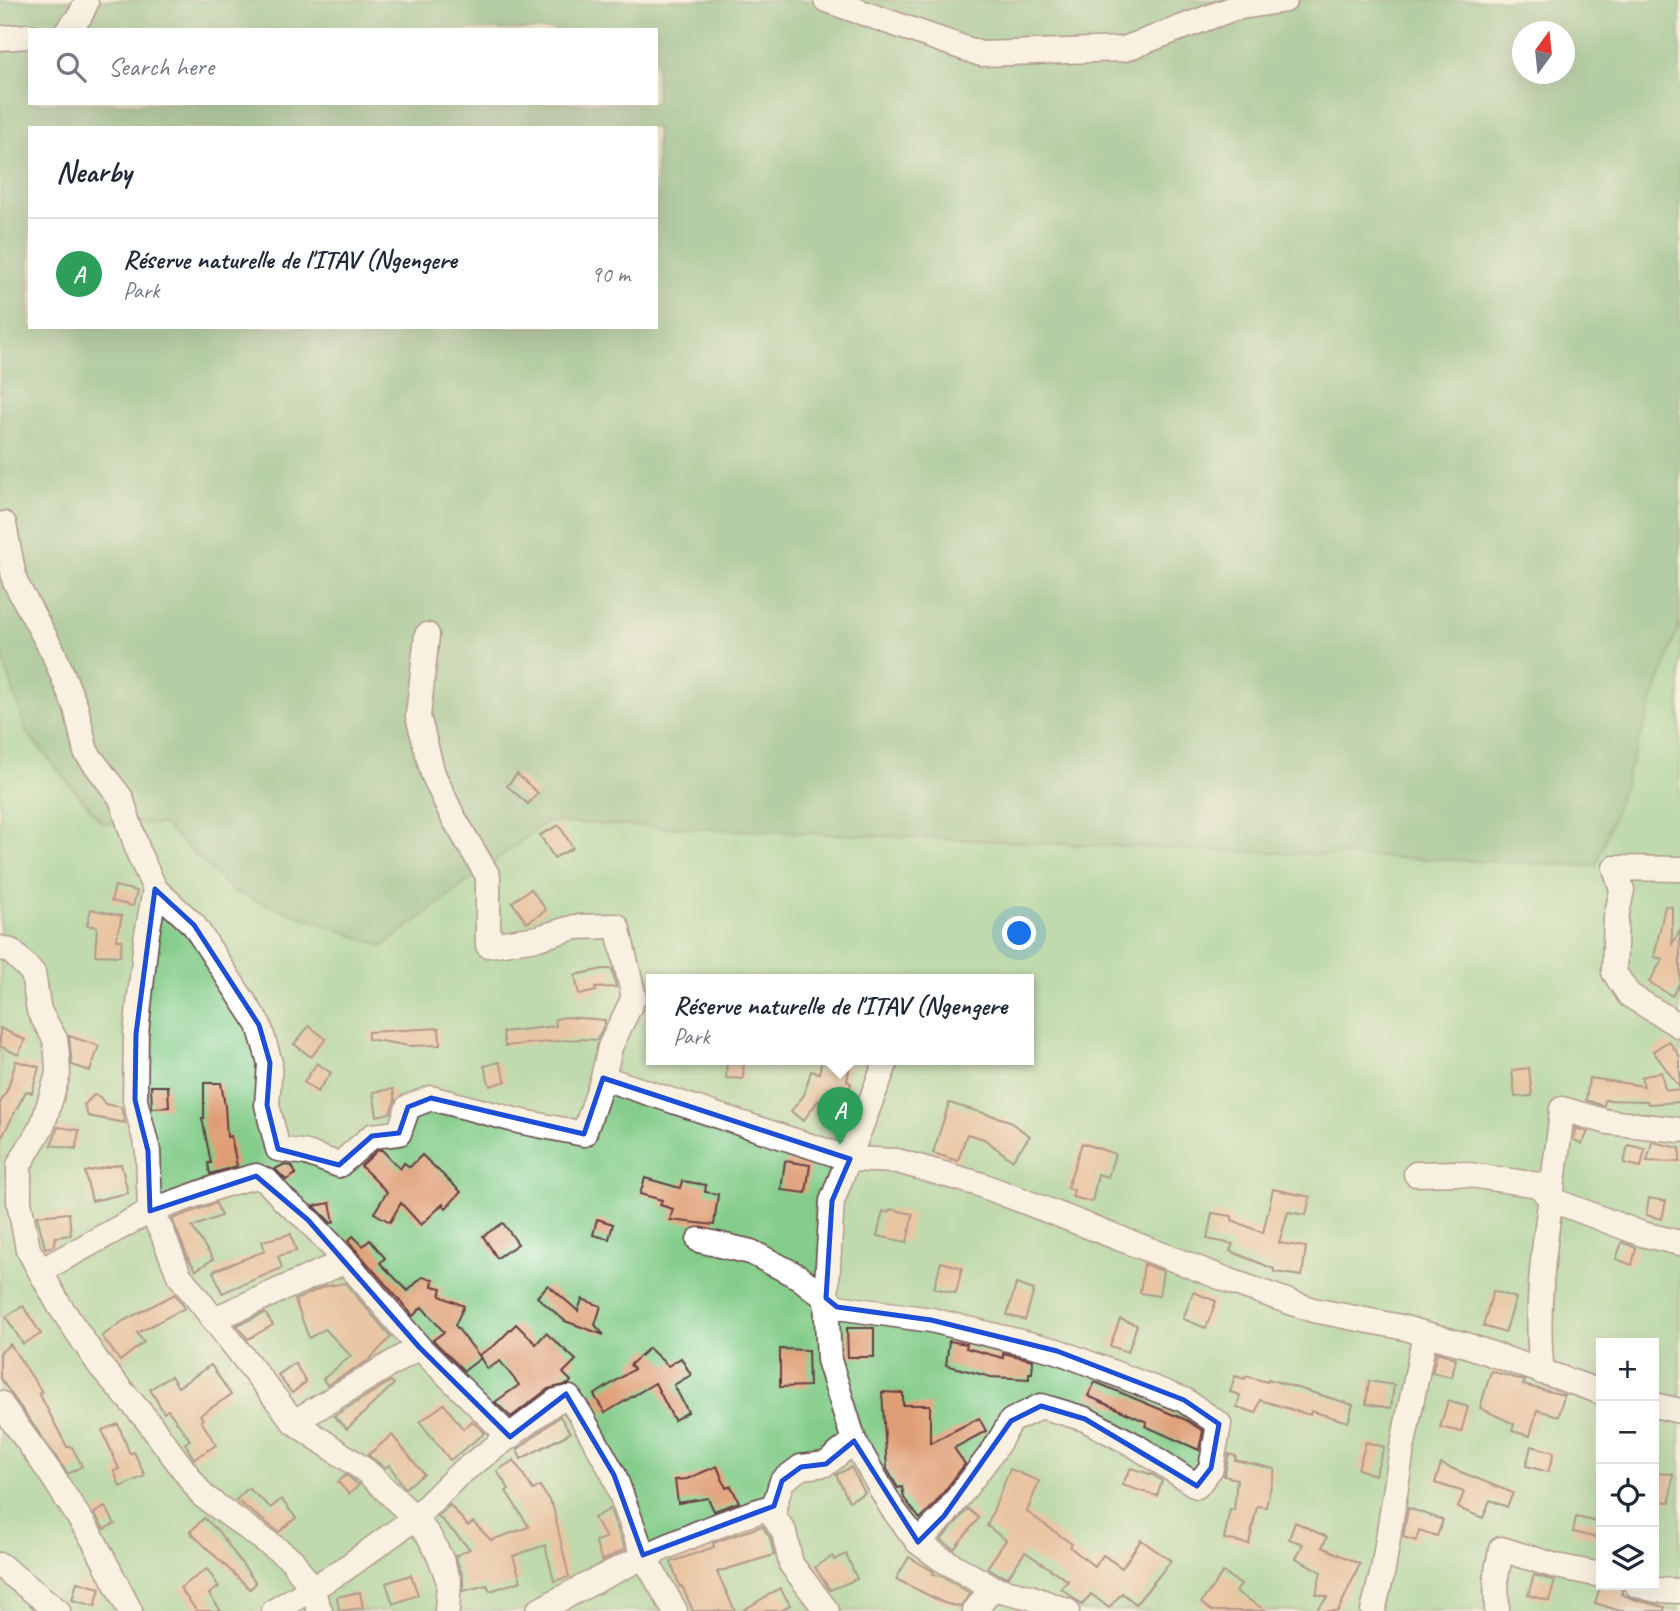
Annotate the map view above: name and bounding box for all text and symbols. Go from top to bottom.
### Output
north arrow [1512,21,1575,84]
search box [28,28,658,105]
icon: search [52,48,90,86]
text: Search here [108,50,214,83]
text: Nearby [56,153,132,191]
text: Réserve naturelle de l'ITAV (Ngengere [123,243,457,276]
text: A [73,260,85,289]
text: 90 m [591,260,630,289]
text: Park [123,276,159,305]
your location [1002,916,1036,950]
popup [646,974,1034,1065]
text: Réserve naturelle de l'ITAV (Ngengere [673,989,1007,1022]
text: Park [673,1022,710,1051]
pin: A [817,1087,863,1145]
map controls [1596,1338,1659,1590]
button: + [1596,1338,1659,1401]
button: − [1596,1401,1659,1464]
button: locate [1596,1464,1659,1527]
button: layers [1596,1527,1659,1590]

